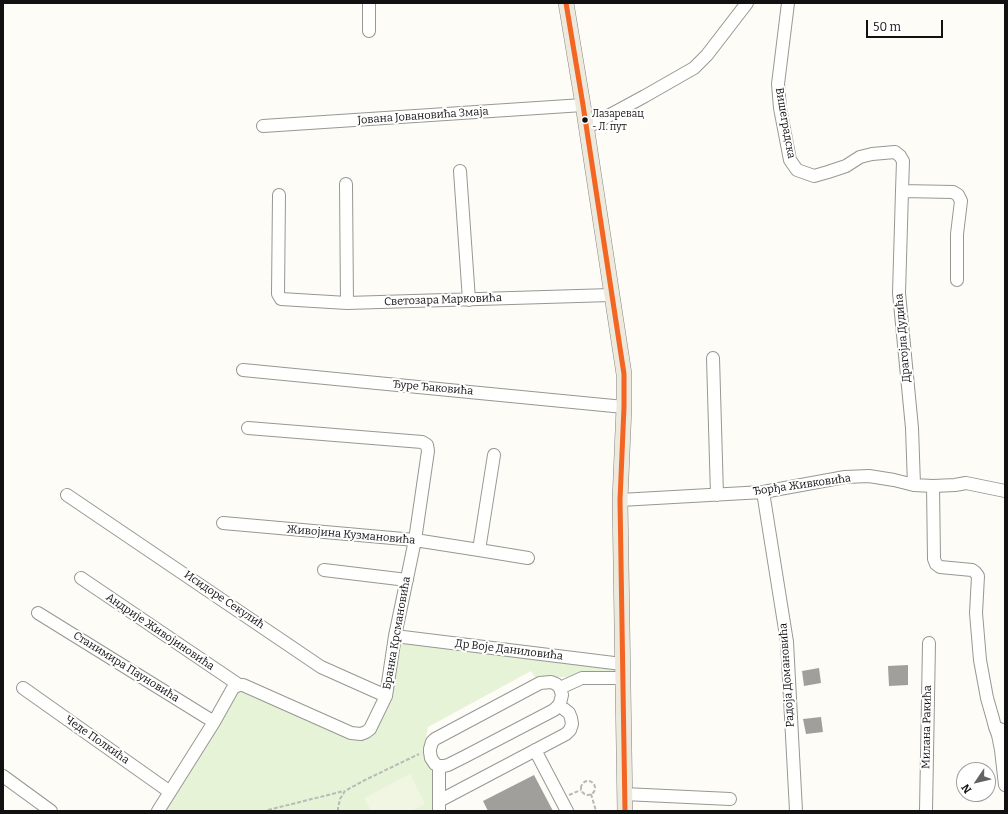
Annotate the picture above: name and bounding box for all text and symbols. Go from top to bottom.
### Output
scale bar [868,12,945,38]
text: 50 m [873,20,901,34]
street label: Вишеградска [772,87,798,159]
street label: Јована Јовановића Змаја [357,105,489,127]
place label: Лазаревац - Л. пут [592,108,644,132]
marker: Лазаревац - Л. пут [580,115,590,125]
street label: Светозара Марковића [384,291,502,309]
street label: Драгојла Дудића [893,293,913,383]
street label: Ђуре Ђаковића [392,378,474,398]
street label: Ђорђа Живковића [752,472,852,498]
street label: Живојина Кузмановића [286,523,416,547]
street label: Исидоре Секулић [181,568,267,632]
street label: Бранка Крсмановића [381,575,413,691]
street label: Андрије Живојиновића [103,591,217,673]
street label: Радоја Домановића [777,622,797,728]
street label: Станимира Пауновића [71,629,181,705]
street label: Др Воје Даниловића [454,637,564,663]
street label: Милана Ракића [920,685,934,769]
street label: Чеде Полкића [62,713,132,767]
north arrow [956,762,996,802]
text: N [959,781,974,796]

